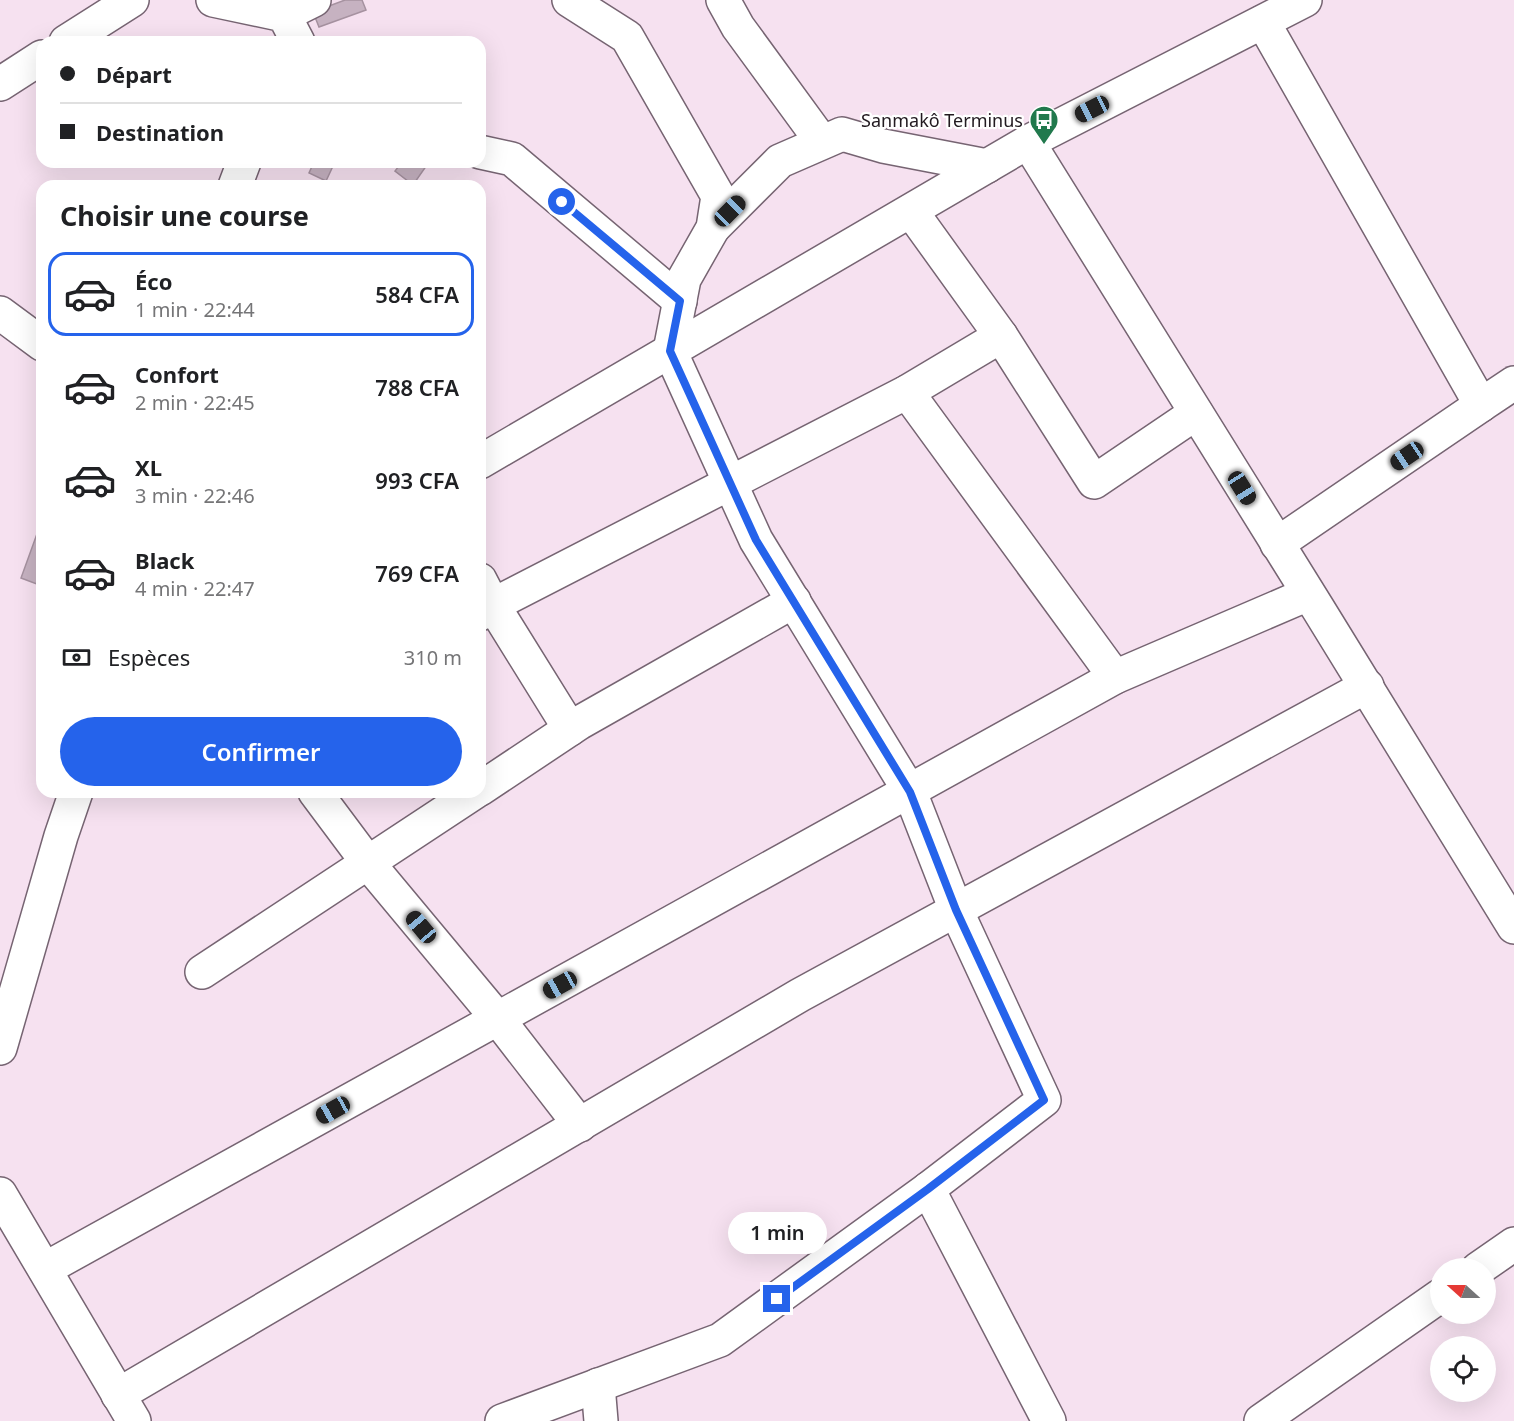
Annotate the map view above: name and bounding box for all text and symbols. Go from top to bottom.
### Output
text: Départ [96,59,172,89]
car [1072,93,1112,125]
bus stop icon: Sanmakô Terminus [1028,104,1060,146]
place label: Sanmakô Terminus [861,108,1023,132]
text: Destination [96,117,224,147]
route start [548,188,575,215]
car [711,192,749,230]
text: Choisir une course [60,197,309,234]
text: Éco [135,266,172,296]
icon: car [63,267,117,321]
text: 584 CFA [375,279,459,309]
text: 1 min · 22:44 [135,296,255,323]
text: Confort [135,359,219,389]
icon: car [63,360,117,414]
text: 788 CFA [375,372,459,402]
text: 2 min · 22:45 [135,389,255,416]
car [1387,438,1427,474]
text: XL [135,452,162,482]
icon: car [63,453,117,507]
text: 993 CFA [375,465,459,495]
car [1225,468,1259,508]
text: 3 min · 22:46 [135,482,255,509]
text: Black [135,545,194,575]
icon: car [63,546,117,600]
text: 769 CFA [375,558,459,588]
text: 4 min · 22:47 [135,575,255,602]
icon: cash [60,641,93,674]
text: Espèces [108,642,190,672]
text: 310 m [404,644,462,671]
button: Confirmer [60,717,462,786]
car [403,907,439,947]
car [540,968,580,1002]
car [313,1093,353,1127]
callout: 1 min [728,1212,826,1254]
text: 1 min [750,1219,805,1246]
north arrow [1430,1258,1496,1324]
map controls [1430,1258,1496,1402]
route end [763,1285,790,1312]
button: locate [1430,1336,1496,1402]

